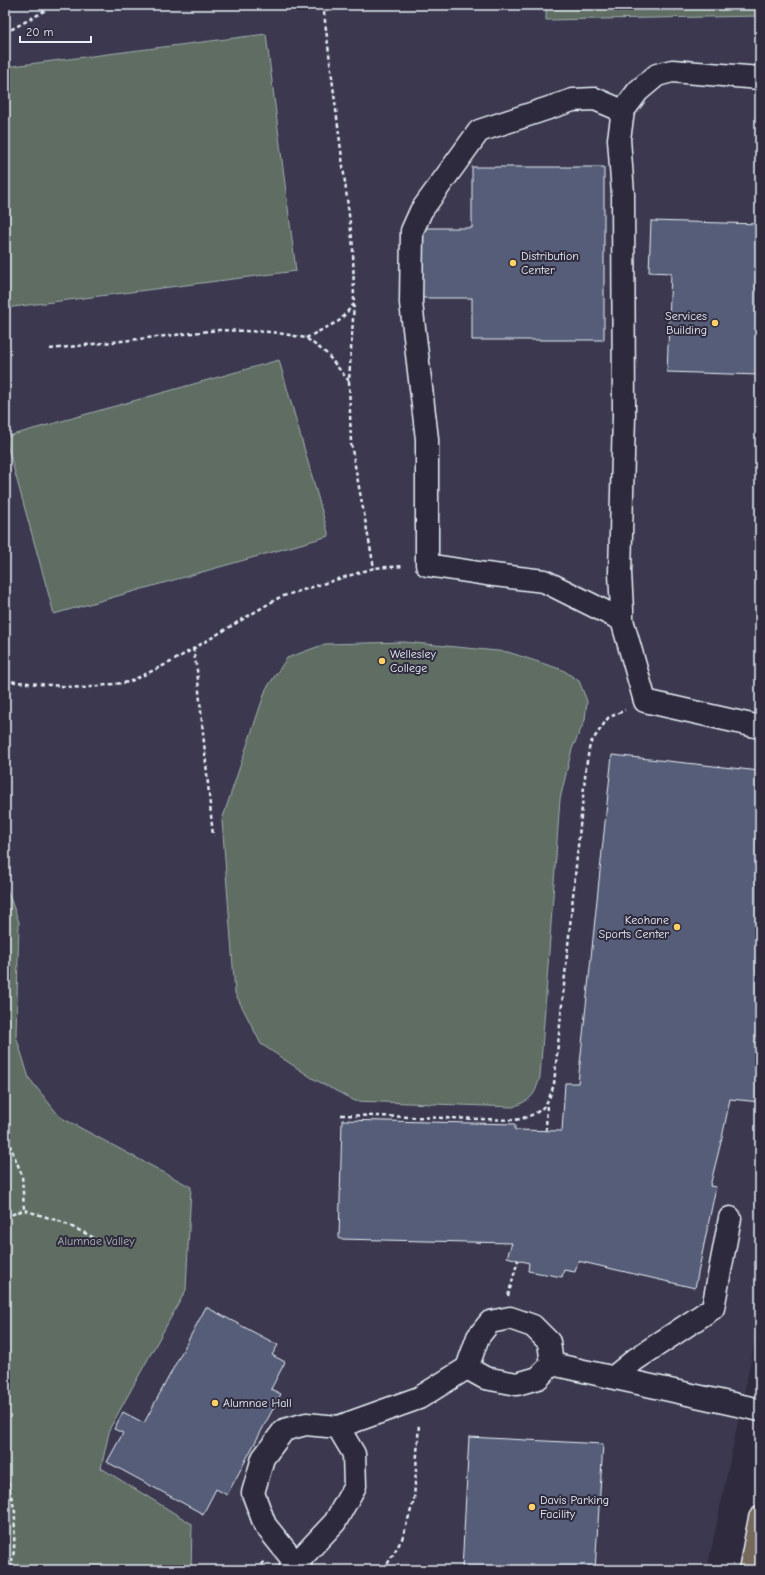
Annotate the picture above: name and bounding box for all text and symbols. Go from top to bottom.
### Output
scale bar [20,18,91,44]
text: 20 m [26,25,54,39]
place label: Distribution Center [521,249,579,277]
marker: Distribution Center [508,258,518,268]
place label: Services Building [665,309,707,337]
marker: Services Building [710,318,720,328]
place label: Wellesley College [390,647,437,675]
marker: Wellesley College [377,656,387,666]
place label: Keohane Sports Center [599,913,669,941]
marker: Keohane Sports Center [672,922,682,932]
park label: Alumnae Valley [57,1234,135,1248]
place label: Alumnae Hall [223,1396,292,1410]
marker: Alumnae Hall [210,1398,220,1408]
place label: Davis Parking Facility [540,1493,609,1521]
marker: Davis Parking Facility [527,1502,537,1512]

